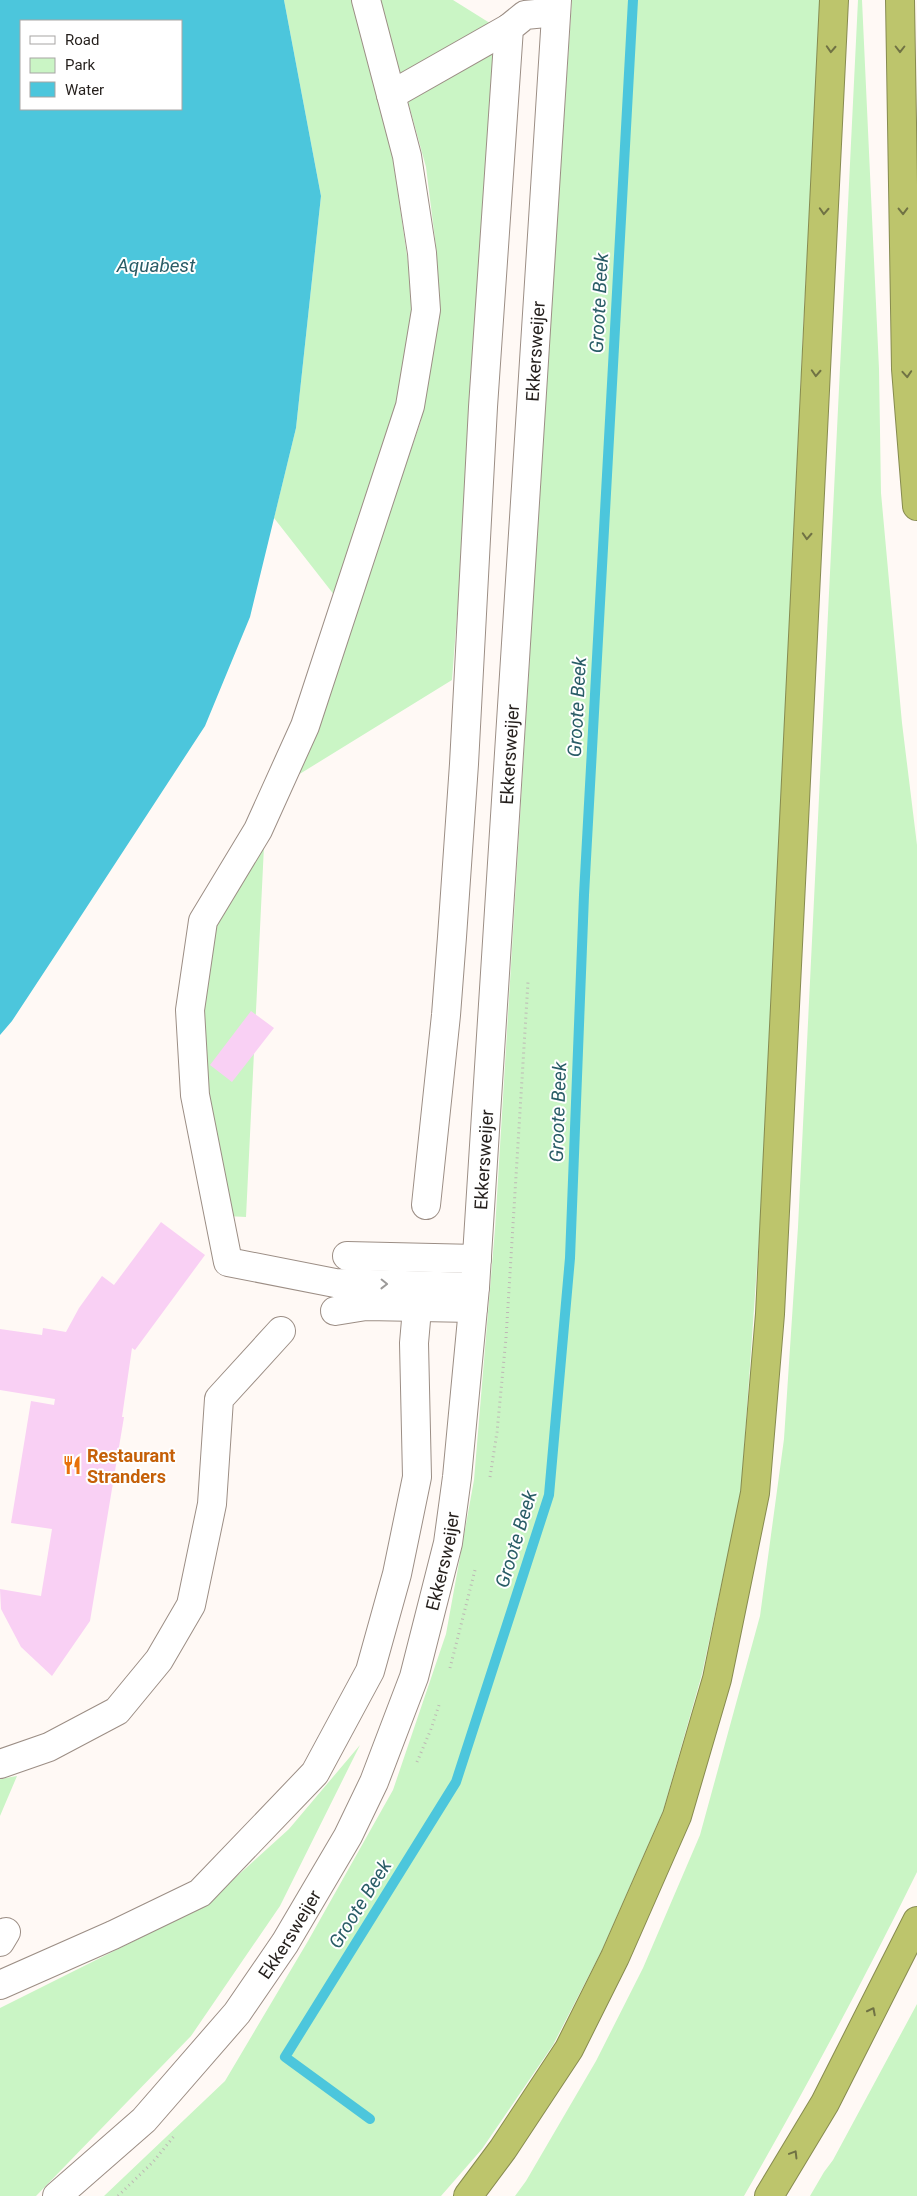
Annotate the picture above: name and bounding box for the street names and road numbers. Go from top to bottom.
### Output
street label: Ekkersweijer [521,300,548,402]
street label: Ekkersweijer [495,703,523,805]
street label: Ekkersweijer [469,1109,497,1211]
street label: Ekkersweijer [421,1510,463,1613]
street label: Ekkersweijer [253,1886,325,1982]

